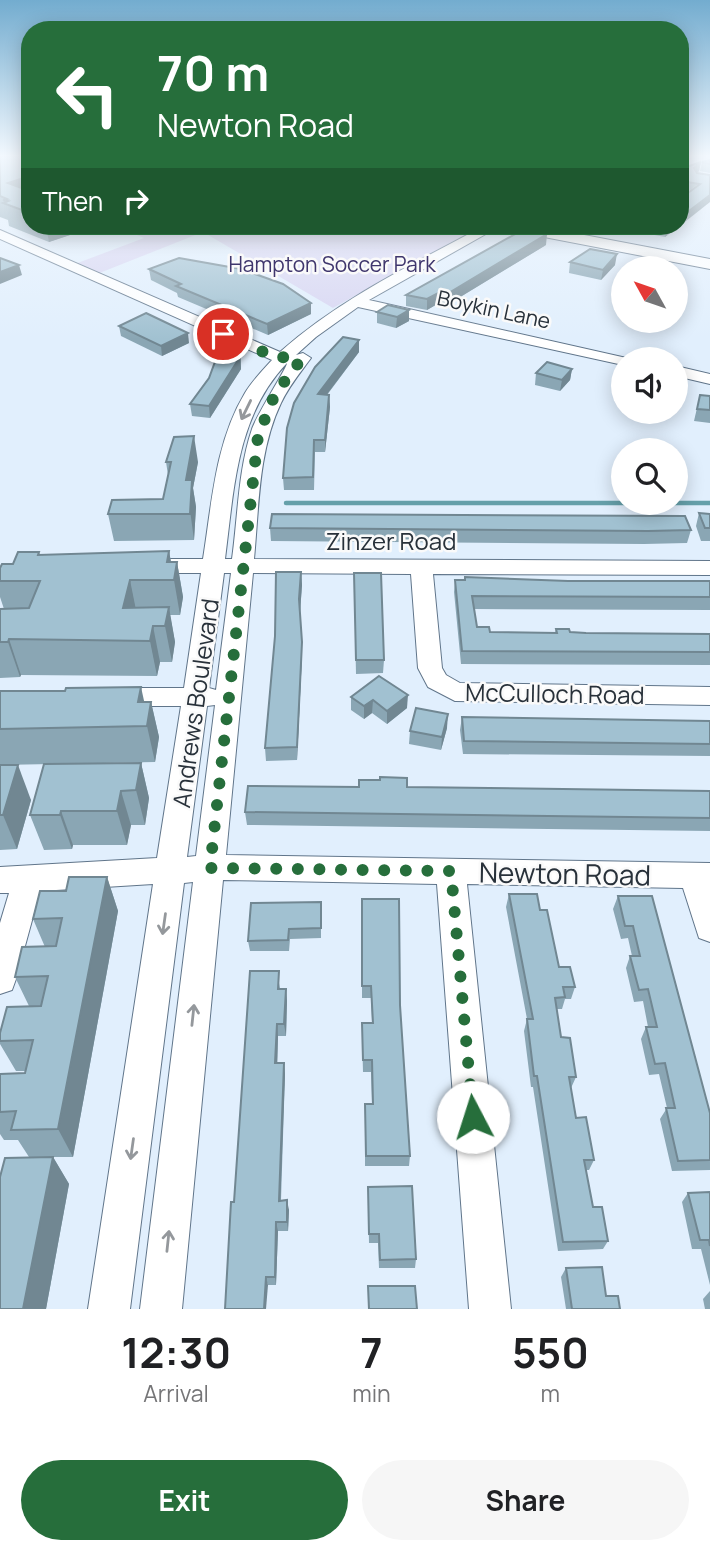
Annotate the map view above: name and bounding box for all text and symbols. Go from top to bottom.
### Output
text: 70 m [157,39,269,106]
icon: left [42,49,133,140]
text: Newton Road [157,103,354,147]
icon: right [117,182,155,220]
text: Then [42,183,103,219]
park label: Hampton Soccer Park [228,250,436,278]
north arrow [611,256,688,332]
map controls [611,256,688,515]
street label: Boykin Lane [435,283,553,335]
pin [193,304,253,364]
icon: arrive [204,315,242,353]
button: sound [611,347,688,424]
one-way arrow [238,399,252,420]
button: search [611,438,688,515]
street label: Zinzer Road [326,524,456,557]
street label: Andrews Boulevard [164,596,226,810]
street label: McCulloch Road [465,675,645,711]
street label: Newton Road [479,852,651,894]
one-way arrow [157,912,170,935]
one-way arrow [187,1004,200,1027]
position arrow [436,1080,510,1154]
one-way arrow [125,1137,138,1160]
one-way arrow [162,1230,175,1253]
text: 12:30 [121,1323,231,1381]
text: 7 [360,1323,383,1381]
text: 550 [512,1323,589,1381]
text: Arrival [143,1377,209,1409]
text: min [352,1377,391,1409]
text: m [541,1377,560,1409]
button: Exit [21,1460,348,1540]
button: Share [362,1460,689,1540]

